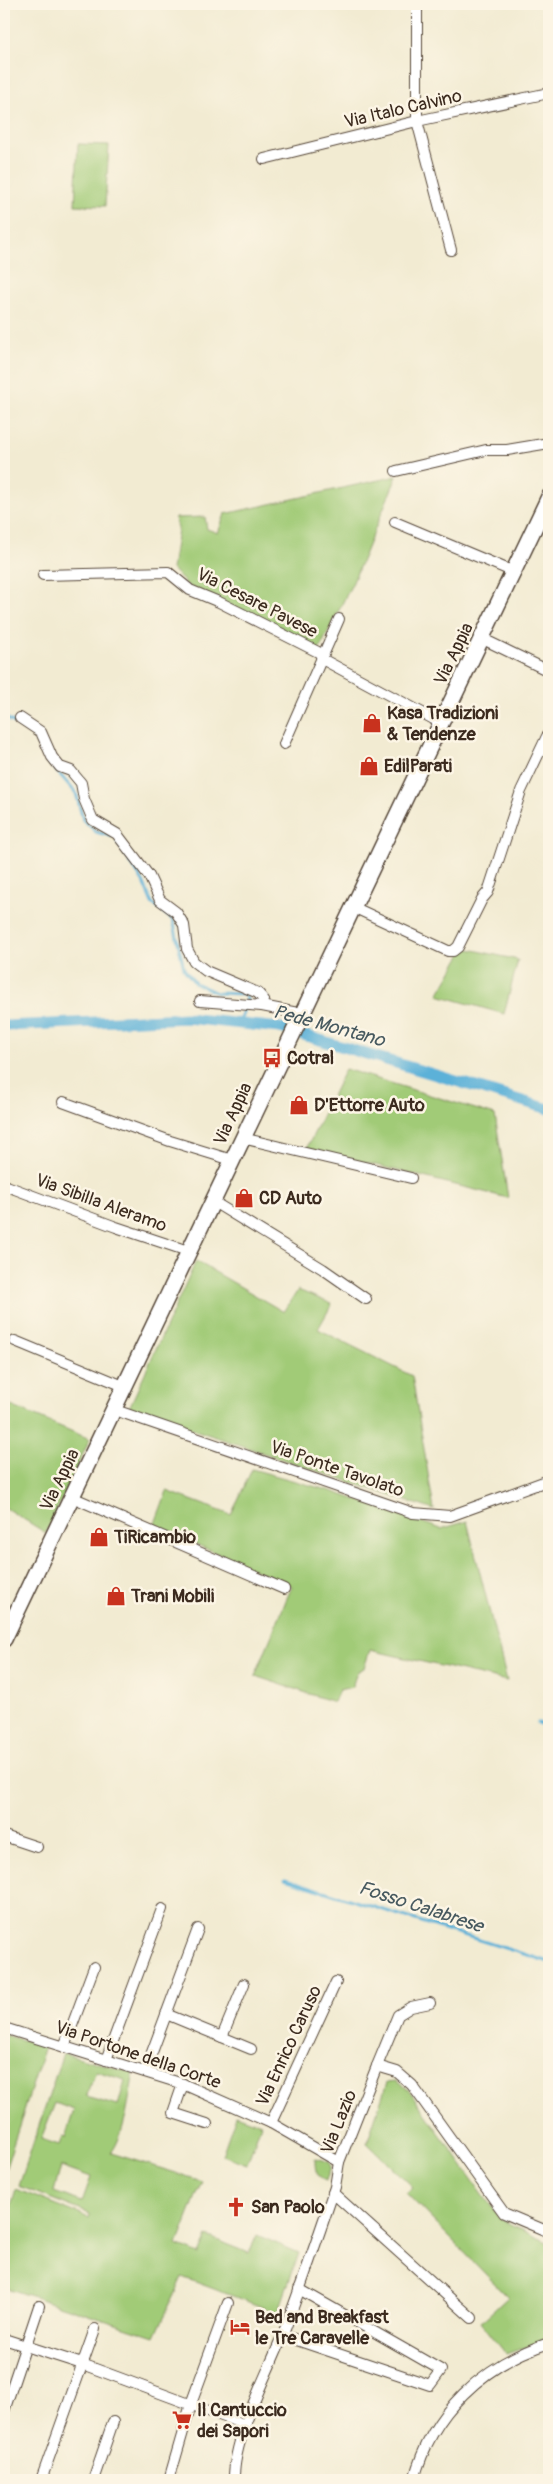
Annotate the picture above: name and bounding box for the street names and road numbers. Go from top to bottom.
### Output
street label: Via Italo Calvino [342,84,464,134]
street label: Via Cesare Pavese [193,563,322,643]
street label: Via Appia [429,619,479,689]
street label: Via Appia [209,1079,257,1149]
street label: Via Sibilla Aleramo [32,1169,170,1238]
street label: Via Ponte Tavolato [267,1435,407,1503]
street label: Via Appia [35,1445,85,1515]
street label: Via Enrico Caruso [251,1982,327,2110]
street label: Via Portone della Corte [52,2016,224,2094]
street label: Via Lazio [316,2086,362,2157]

